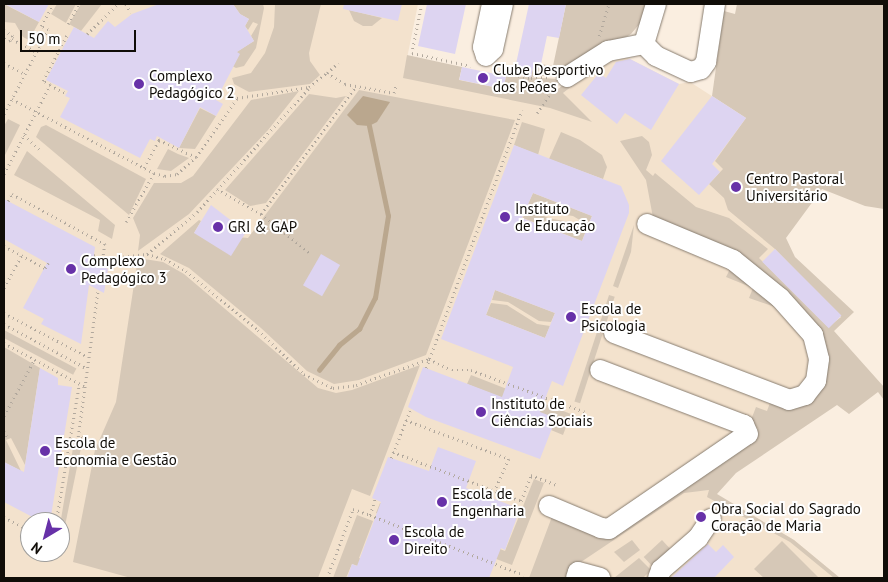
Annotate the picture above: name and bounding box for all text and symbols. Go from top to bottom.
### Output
scale bar [22,20,139,52]
text: 50 m [28,29,61,48]
place label: Clube Desportivo dos Peões [493,60,603,95]
place label: Complexo Pedagógico 2 [149,66,235,101]
marker: Clube Desportivo dos Peões [477,72,489,84]
marker: Complexo Pedagógico 2 [133,78,145,90]
place label: Centro Pastoral Universitário [746,169,844,204]
marker: Centro Pastoral Universitário [730,181,742,193]
place label: Instituto de Educação [515,199,595,234]
marker: Instituto de Educação [499,211,511,223]
place label: GRI & GAP [228,218,297,236]
marker: GRI & GAP [212,221,224,233]
place label: Complexo Pedagógico 3 [81,251,167,286]
marker: Complexo Pedagógico 3 [65,263,77,275]
place label: Escola de Psicologia [581,299,646,334]
marker: Escola de Psicologia [565,311,577,323]
place label: Instituto de Ciências Sociais [491,394,593,429]
marker: Instituto de Ciências Sociais [475,406,487,418]
place label: Escola de Economia e Gestão [55,433,177,468]
marker: Escola de Economia e Gestão [39,445,51,457]
place label: Escola de Engenharia [452,484,524,519]
marker: Escola de Engenharia [436,496,448,508]
place label: Obra Social do Sagrado Coração de Maria [711,499,861,534]
marker: Obra Social do Sagrado Coração de Maria [695,511,707,523]
north arrow [20,512,70,562]
place label: Escola de Direito [404,522,464,557]
marker: Escola de Direito [388,534,400,546]
text: N [27,538,46,558]

